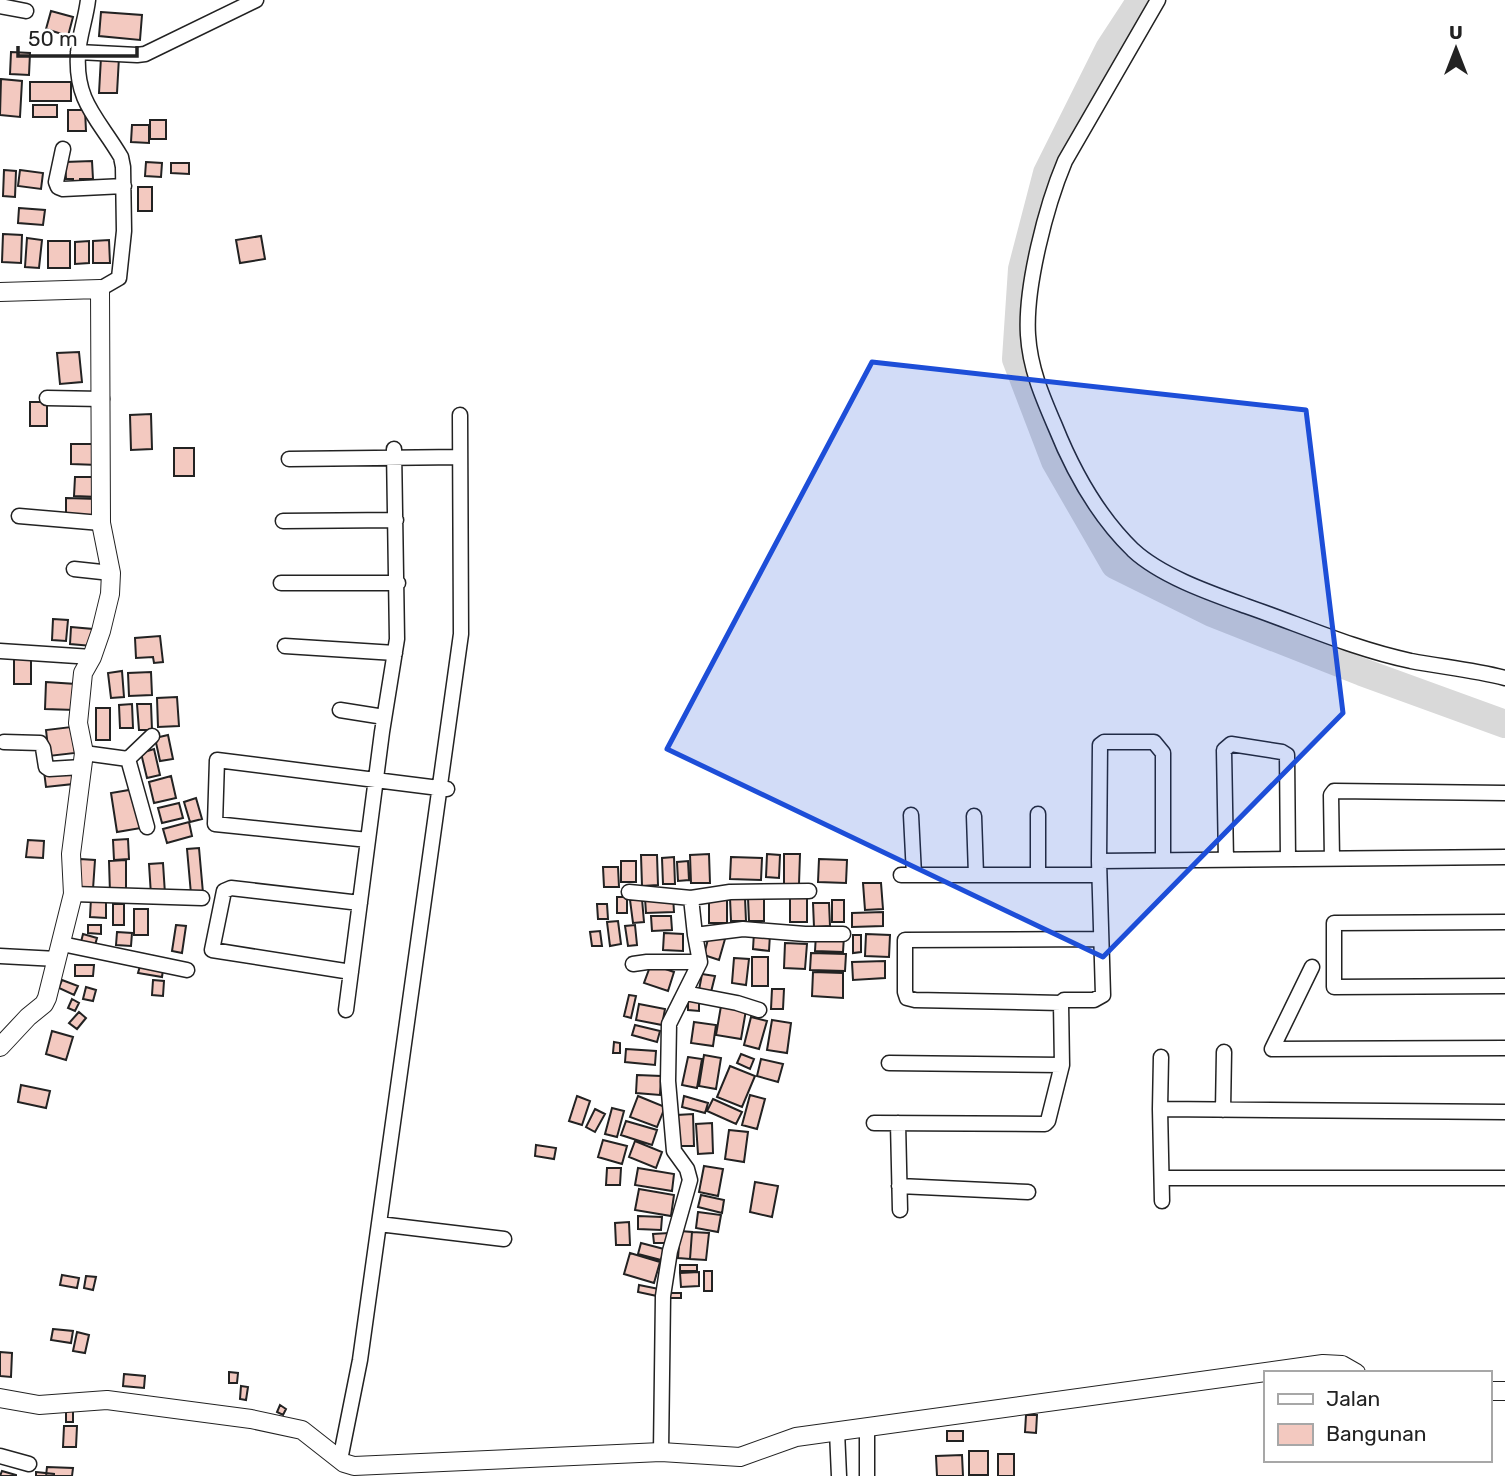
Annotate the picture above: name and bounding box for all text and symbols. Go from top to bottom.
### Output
scale bar [18,14,136,58]
north arrow [1421,14,1491,84]
text: U [1449,21,1463,44]
text: 50 m [28,26,78,51]
legend [1264,1371,1491,1462]
text: Jalan [1326,1386,1380,1411]
text: Bangunan [1326,1421,1427,1446]

